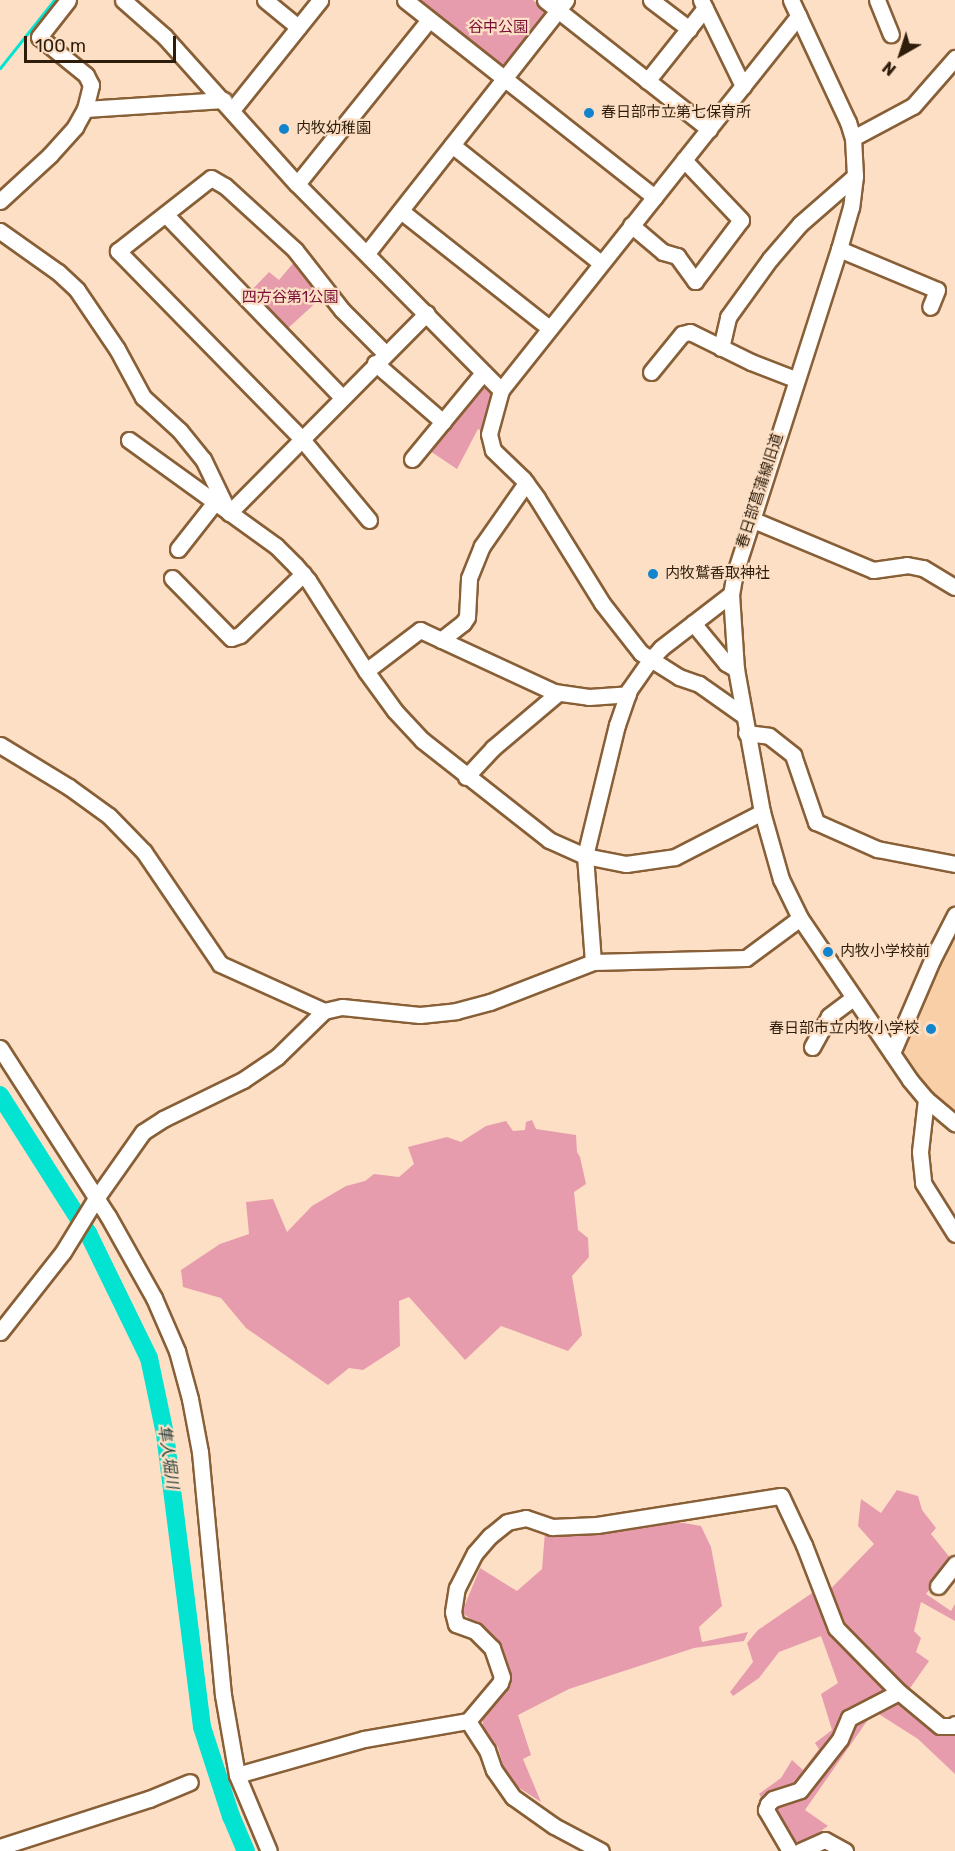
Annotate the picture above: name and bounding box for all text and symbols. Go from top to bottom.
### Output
park label: 谷中公園 [468,19,528,37]
scale bar [27,24,178,62]
north arrow [871,24,931,84]
text: 100 m [35,35,86,57]
text: N [879,57,900,79]
place label: 春日部市立第七保育所 [601,104,751,122]
marker: 春日部市立第七保育所 [582,106,596,120]
place label: 内牧幼稚園 [296,120,371,138]
marker: 内牧幼稚園 [277,122,291,136]
park label: 四方谷第1公園 [242,289,338,307]
street label: 春日部菖蒲線旧道 [733,431,787,551]
place label: 内牧鷲香取神社 [665,565,770,583]
marker: 内牧鷲香取神社 [646,567,660,581]
place label: 内牧小学校前 [840,943,930,961]
marker: 内牧小学校前 [821,945,835,959]
place label: 春日部市立内牧小学校 [769,1020,919,1038]
marker: 春日部市立内牧小学校 [924,1022,938,1036]
water label: 隼人堀川 [154,1424,182,1490]

